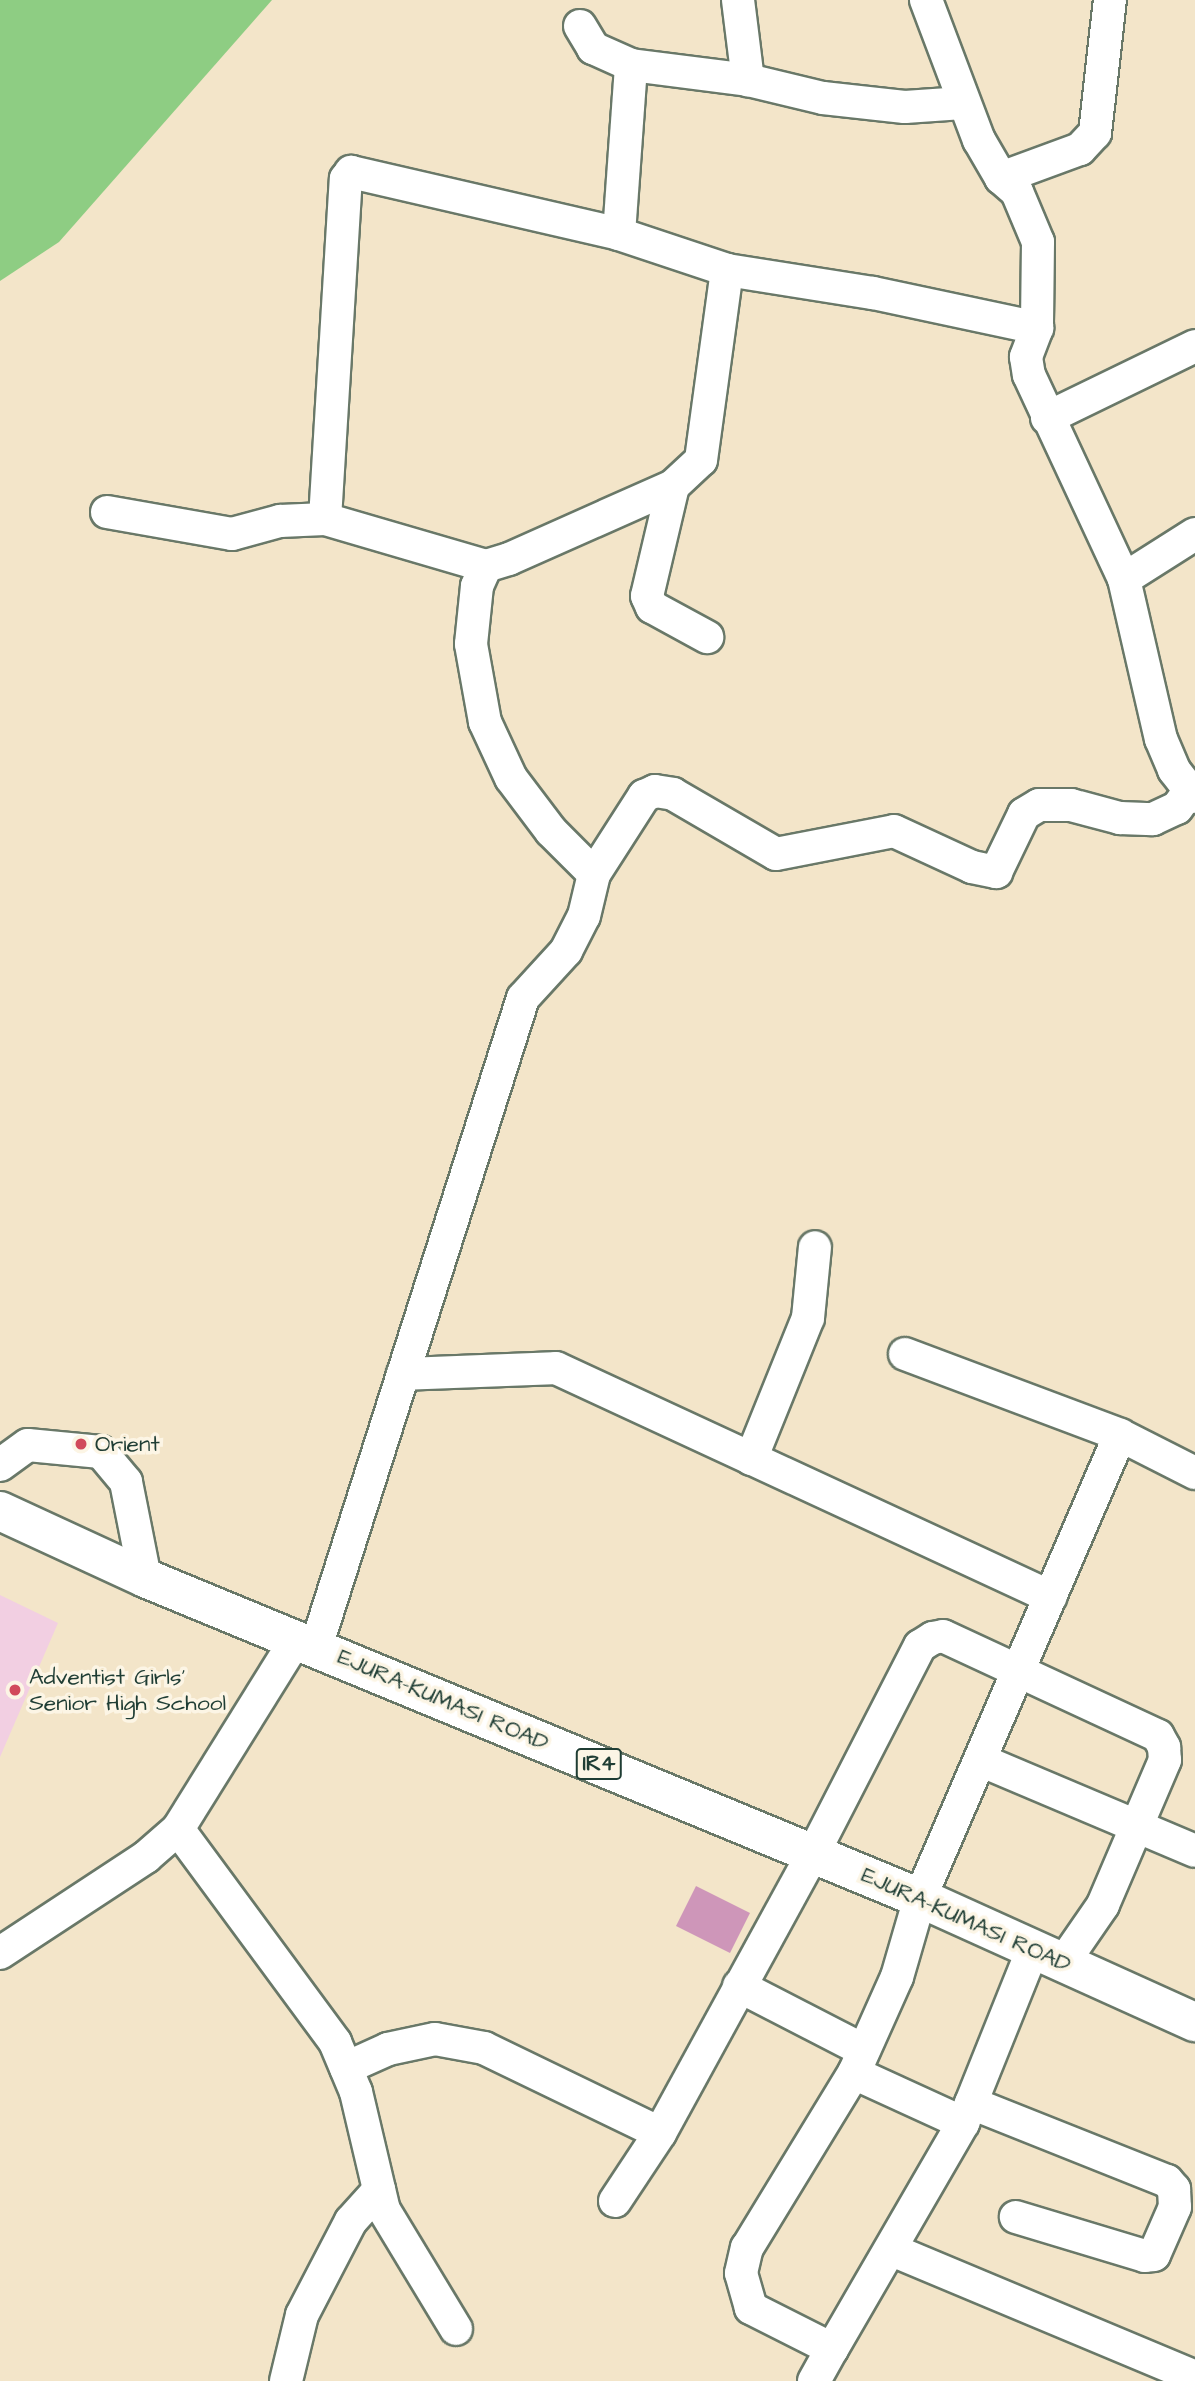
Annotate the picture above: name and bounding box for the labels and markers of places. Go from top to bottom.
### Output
place label: Orient [95,1430,160,1458]
marker: Orient [73,1436,89,1452]
place label: Adventist Girls' Senior High School [29,1663,226,1717]
marker: Adventist Girls' Senior High School [7,1682,23,1698]

